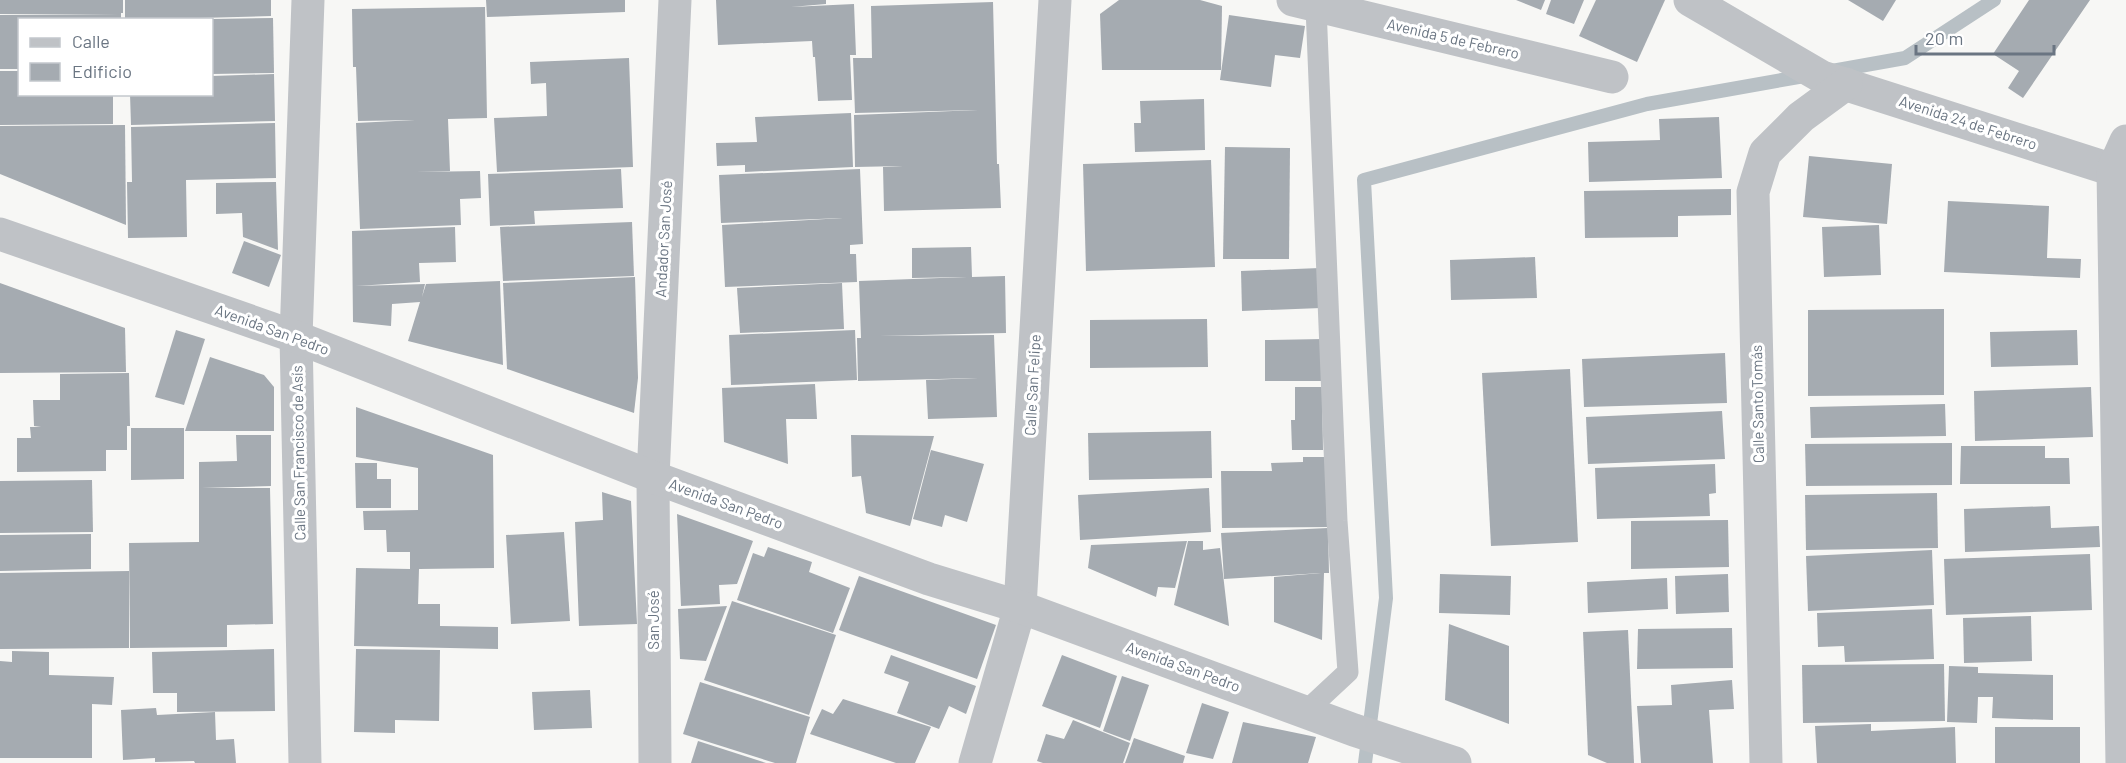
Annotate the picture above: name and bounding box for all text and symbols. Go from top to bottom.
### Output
street label: Avenida 5 de Febrero [1385,14,1521,62]
legend [18,18,213,96]
scale bar [1916,18,2054,56]
text: 20 m [1925,27,1963,49]
text: Calle [72,30,110,52]
text: Edificio [72,60,132,82]
street label: Avenida 24 de Febrero [1897,91,2039,153]
street label: Andador San José [651,180,675,298]
street label: Avenida San Pedro [213,300,332,358]
street label: Calle San Felipe [1020,334,1044,436]
street label: Calle Santo Tomás [1747,345,1767,463]
street label: Calle San Francisco de Asís [287,365,309,541]
street label: Avenida San Pedro [667,474,786,532]
street label: San José [644,590,662,650]
street label: Avenida San Pedro [1124,637,1243,695]

